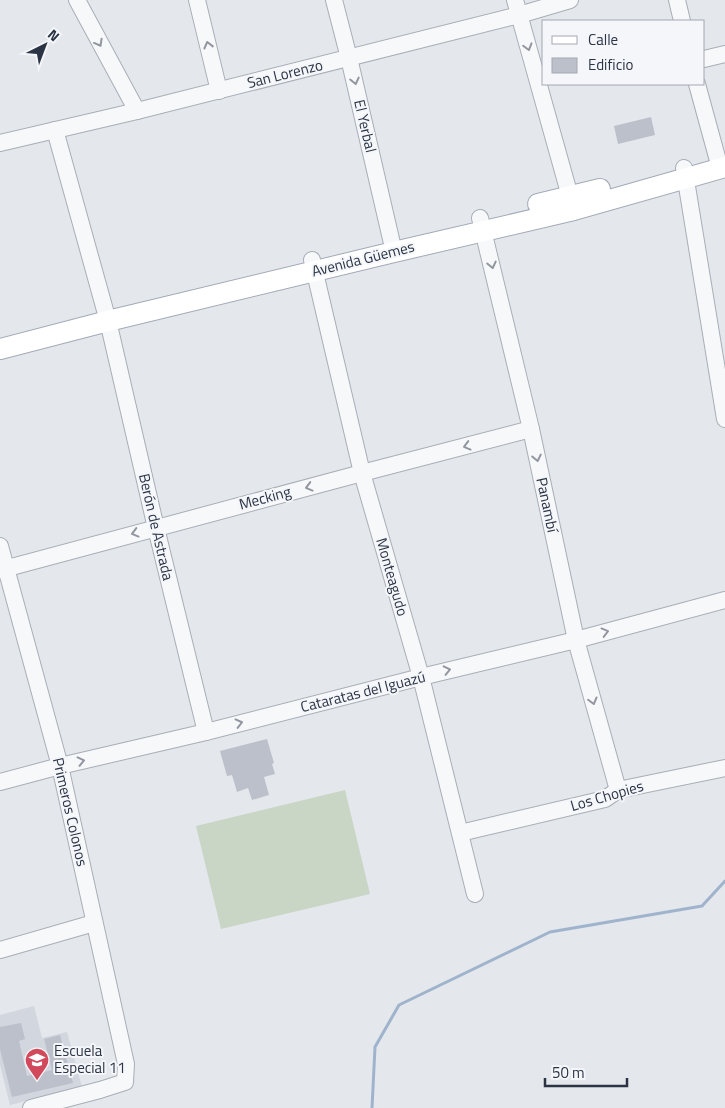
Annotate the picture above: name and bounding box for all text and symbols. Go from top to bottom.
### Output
north arrow [20,20,70,70]
legend [542,20,705,85]
text: N [43,24,65,46]
text: Calle [588,28,618,51]
one-way arrow [93,38,103,47]
one-way arrow [203,41,214,50]
one-way arrow [522,42,532,51]
street label: San Lorenzo [245,53,325,94]
text: Edificio [588,53,633,76]
one-way arrow [349,77,360,86]
street label: El Yerbal [348,97,383,155]
street label: Avenida Güemes [309,235,417,282]
one-way arrow [486,261,497,270]
one-way arrow [463,440,471,450]
one-way arrow [531,453,542,462]
street label: Berón de Astrada [133,471,180,583]
street label: Panambí [530,475,565,536]
street label: Mecking [236,479,294,515]
one-way arrow [306,481,314,491]
one-way arrow [131,527,140,538]
street label: Monteagudo [370,535,415,619]
one-way arrow [601,628,609,638]
street label: Cataratas del Iguazú [298,665,428,718]
one-way arrow [443,665,452,676]
one-way arrow [588,697,598,705]
one-way arrow [234,718,243,729]
street label: Primeros Colonos [47,755,94,869]
one-way arrow [76,756,85,767]
street label: Los Chopies [568,774,646,817]
place label: Escuela Especial 11 [54,1039,126,1079]
school or university icon: Escuela Especial 11 [24,1047,50,1081]
scale bar [545,1056,628,1088]
text: 50 m [552,1061,585,1084]

